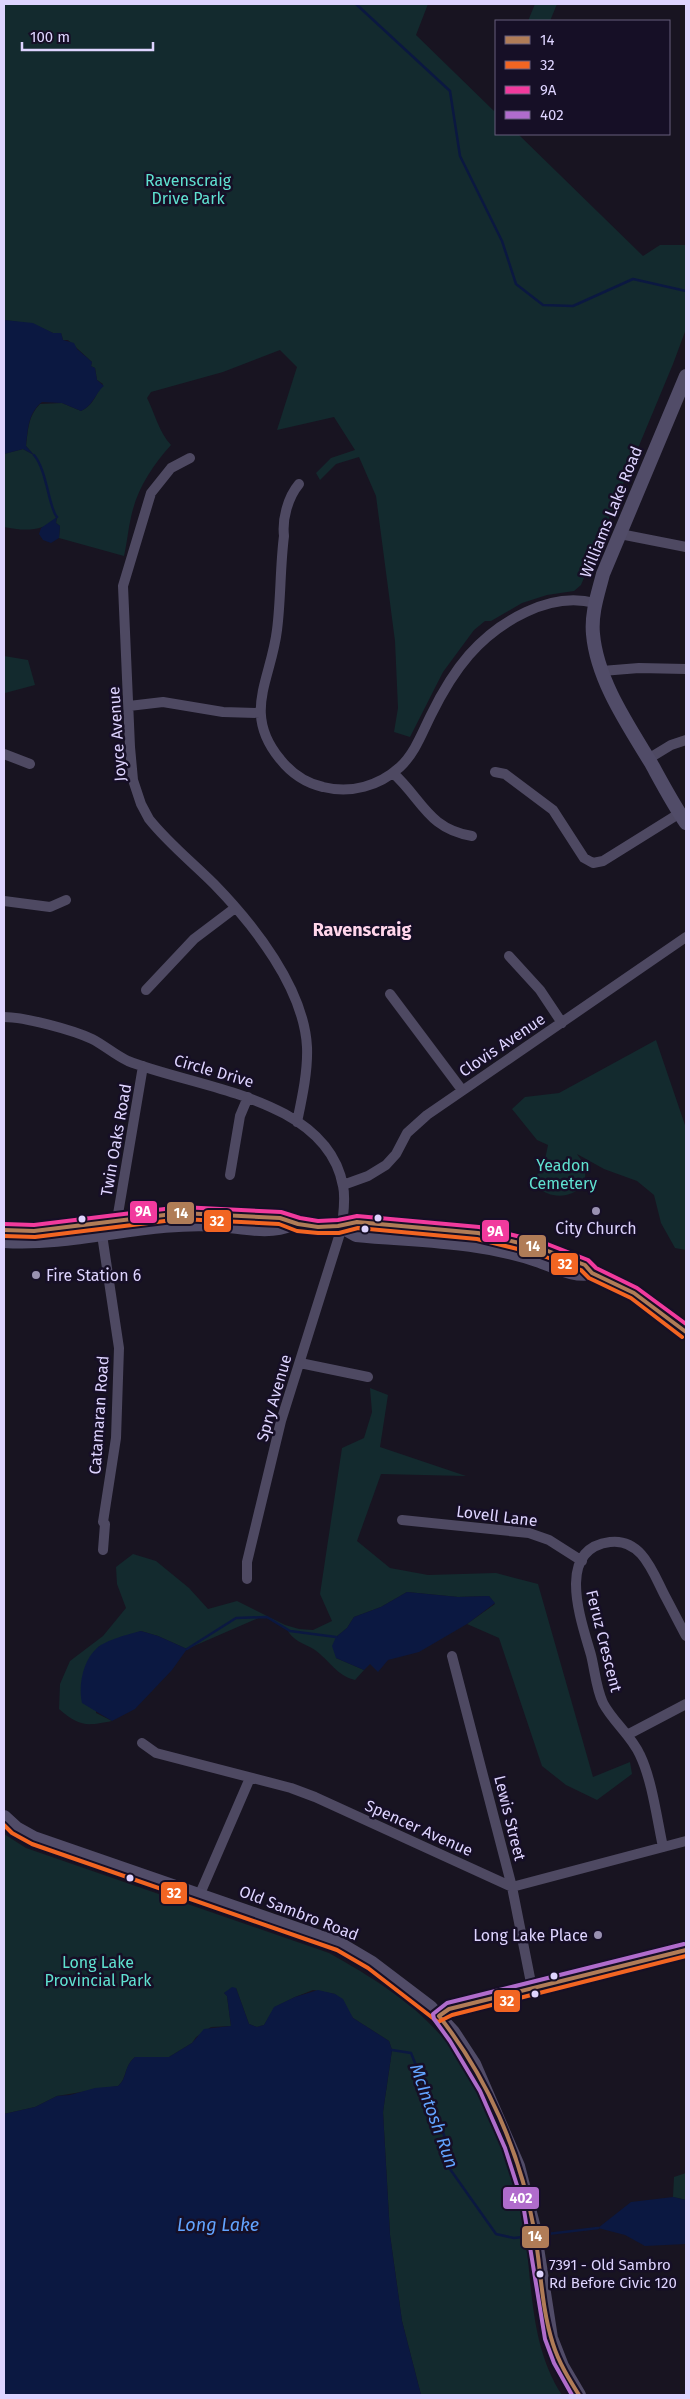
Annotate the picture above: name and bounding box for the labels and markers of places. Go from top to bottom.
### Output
marker: City Church [590,1205,602,1217]
unlabelled marker [373,1213,383,1223]
unlabelled marker [77,1214,87,1224]
place label: City Church [555,1219,637,1238]
unlabelled marker [360,1224,370,1234]
place label: Fire Station 6 [46,1266,141,1285]
marker: Fire Station 6 [30,1269,42,1281]
unlabelled marker [125,1873,135,1883]
place label: Long Lake Place [473,1926,588,1945]
marker: Long Lake Place [592,1929,604,1941]
unlabelled marker [549,1971,559,1981]
unlabelled marker [530,1989,540,1999]
place label: 7391 - Old Sambro Rd Before Civic 120 [549,2256,677,2292]
marker: 7391 - Old Sambro Rd Before Civic 120 [535,2269,545,2279]

